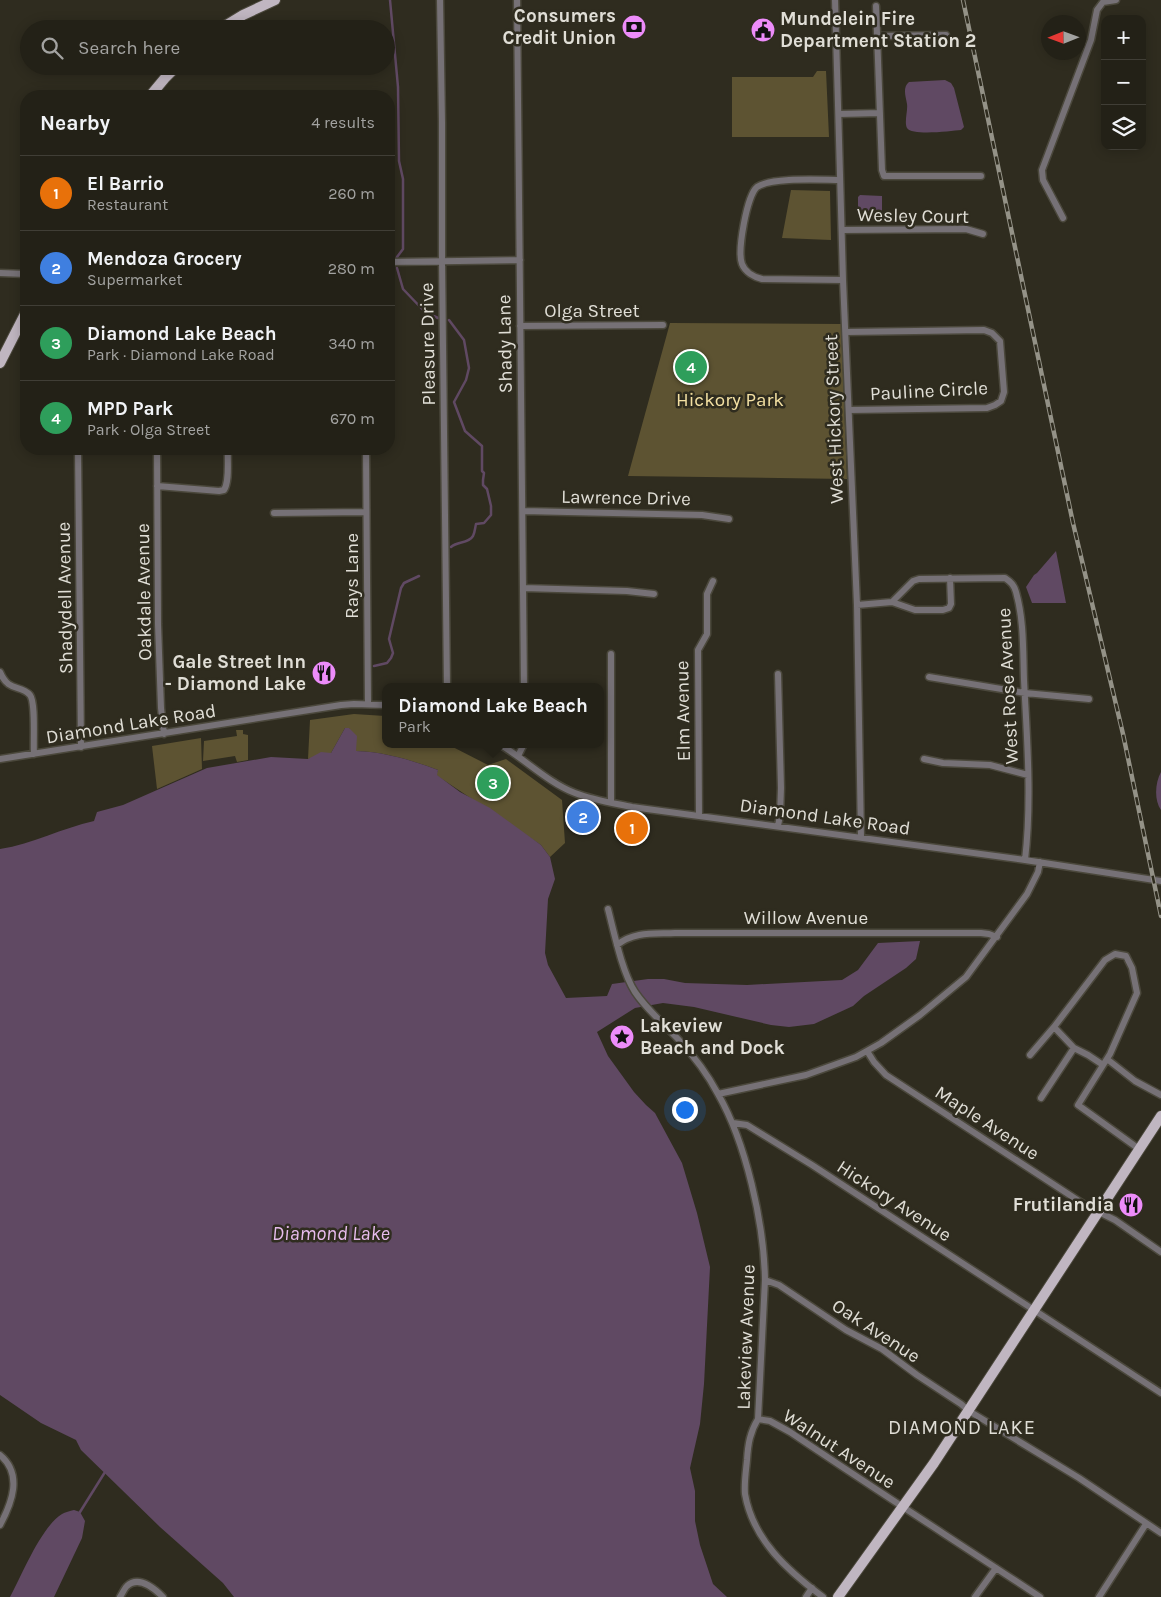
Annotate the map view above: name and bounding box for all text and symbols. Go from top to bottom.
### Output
place label: Consumers Credit Union [502,5,616,49]
place label: Mundelein Fire Department Station 2 [780,8,976,52]
bank icon: Consumers Credit Union [621,14,647,40]
north arrow [1041,15,1086,60]
map controls [1101,15,1146,150]
button: + [1101,15,1146,60]
public building icon: Mundelein Fire Department Station 2 [750,17,776,43]
search box [20,20,395,75]
icon: search [38,34,66,62]
text: Search here [78,37,180,59]
button: − [1101,60,1146,105]
button: layers [1101,105,1146,150]
text: Nearby [40,111,110,135]
text: 4 results [311,113,375,132]
text: El Barrio [87,173,164,195]
text: 1 [53,184,59,203]
text: 260 m [328,184,375,203]
text: Restaurant [87,195,168,214]
street label: Wesley Court [857,204,969,228]
text: Mendoza Grocery [87,248,242,270]
text: 2 [51,259,61,278]
text: 280 m [328,259,375,278]
text: Supermarket [87,270,183,289]
street label: Pleasure Drive [416,282,440,406]
street label: Shady Lane [493,295,517,393]
street label: Olga Street [544,300,640,322]
text: Diamond Lake Beach [87,323,277,345]
text: 3 [51,334,61,353]
text: 340 m [328,334,375,353]
street label: West Hickory Street [820,334,848,504]
text: Park · Diamond Lake Road [87,345,275,364]
pin: 4 [675,348,707,386]
street label: Pauline Circle [869,377,989,405]
park label: Hickory Park [676,389,784,411]
text: MPD Park [87,398,173,420]
text: 4 [51,409,61,428]
text: 670 m [330,409,375,428]
text: Park · Olga Street [87,420,210,439]
street label: Lawrence Drive [561,486,691,510]
street label: Shadydell Avenue [53,522,77,674]
street label: Oakdale Avenue [132,523,156,661]
street label: Rays Lane [341,533,363,619]
street label: West Rose Avenue [993,607,1023,765]
place label: Gale Street Inn - Diamond Lake [165,651,306,695]
restaurant icon: Gale Street Inn - Diamond Lake [311,660,337,686]
street label: Elm Avenue [671,660,695,762]
popup [382,683,604,748]
text: Diamond Lake Beach [398,695,588,717]
street label: Diamond Lake Road [44,700,218,748]
text: Park [398,717,431,736]
pin: 3 [477,764,509,802]
street label: Diamond Lake Road [738,794,912,840]
pin: 2 [567,798,599,836]
pin: 1 [616,809,648,847]
street label: Willow Avenue [744,907,868,929]
place label: Lakeview Beach and Dock [640,1015,785,1059]
place icon: Lakeview Beach and Dock [609,1024,635,1050]
street label: Maple Avenue [931,1081,1043,1165]
your location [672,1097,698,1123]
street label: Hickory Avenue [833,1156,955,1246]
restaurant icon: Frutilandia [1118,1192,1144,1218]
place label: Frutilandia [1013,1194,1114,1216]
water label: Diamond Lake [272,1222,390,1245]
street label: Lakeview Avenue [732,1264,760,1410]
street label: Oak Avenue [828,1294,924,1368]
street label: Walnut Avenue [779,1405,899,1493]
district label: DIAMOND LAKE [888,1416,1036,1439]

